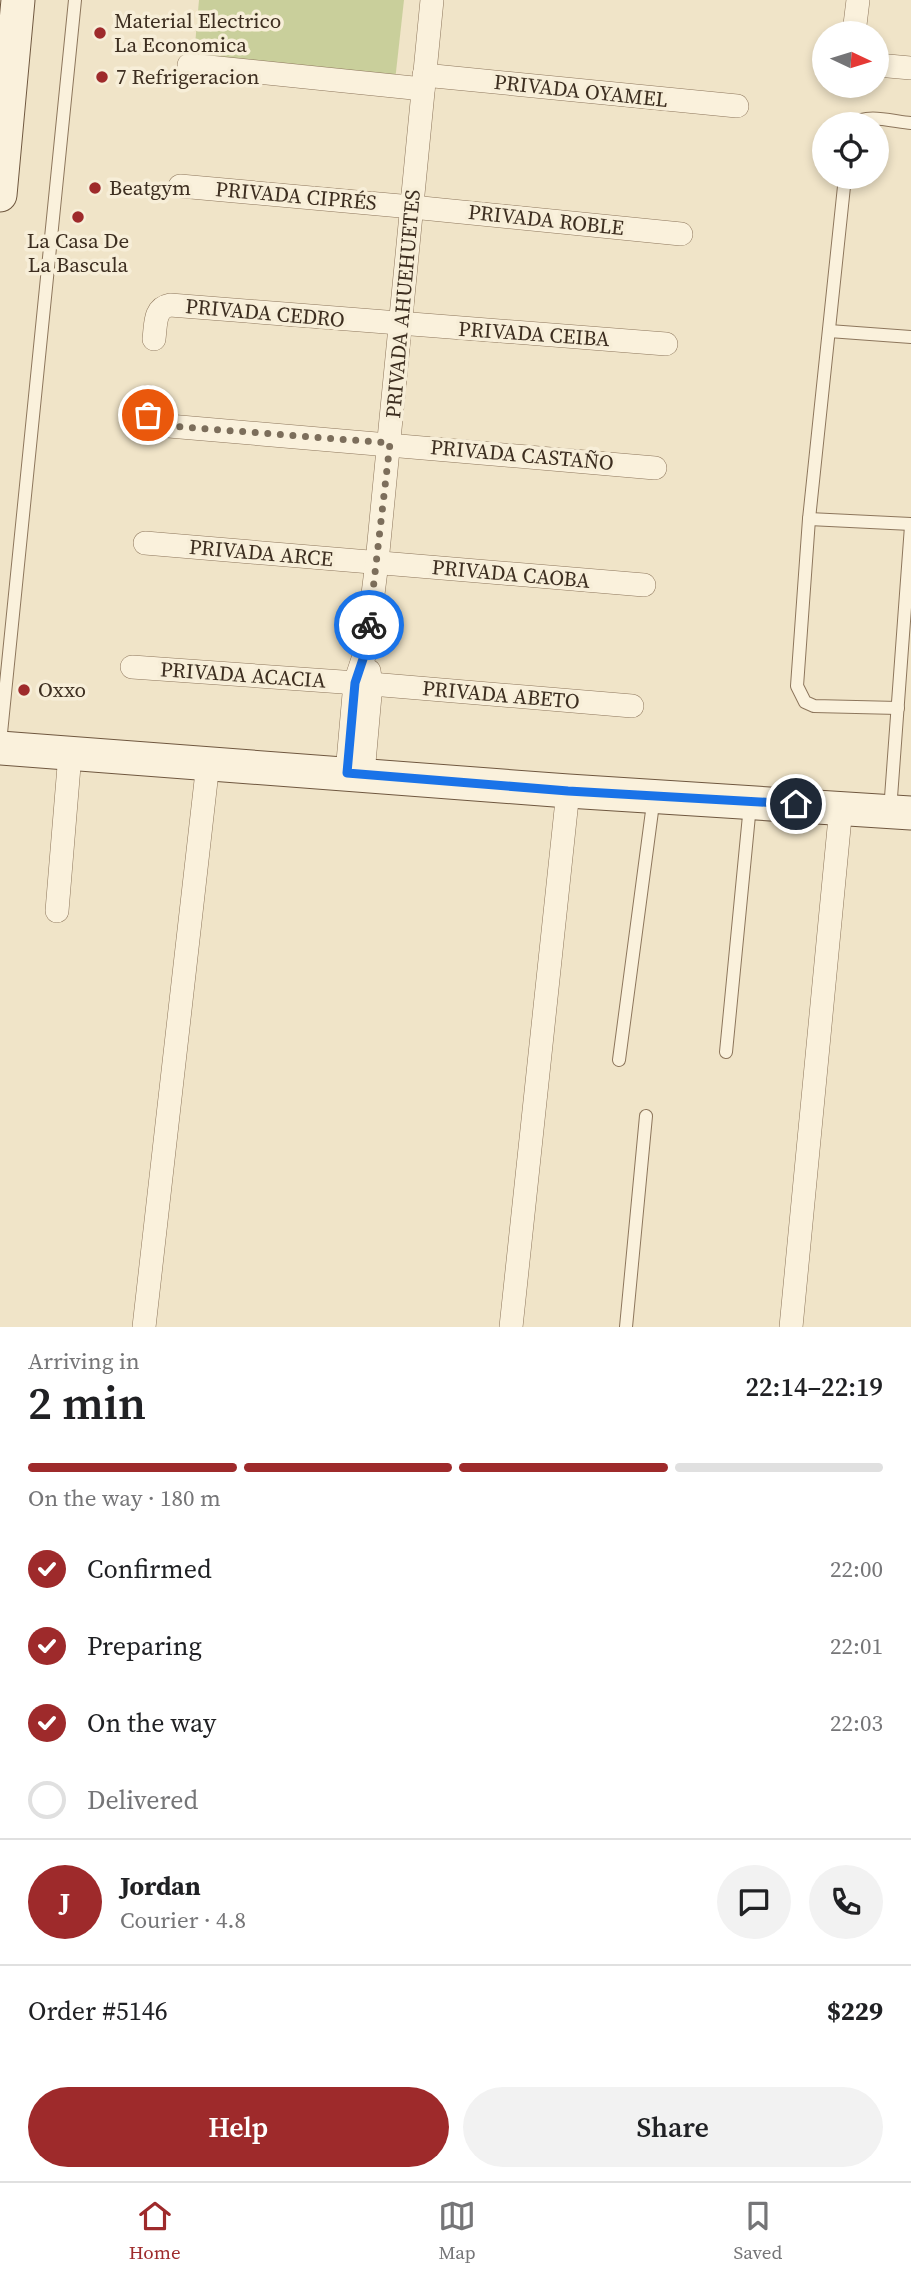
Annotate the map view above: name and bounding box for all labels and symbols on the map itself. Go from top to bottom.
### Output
place label: Material Electrico La Economica [114,6,281,59]
north arrow [812,21,889,98]
marker: Material Electrico La Economica [92,25,108,41]
place label: 7 Refrigeracion [116,62,260,91]
street label: PRIVADA OYAMEL [493,67,669,114]
marker: 7 Refrigeracion [94,69,110,85]
place label: Beatgym [109,173,191,202]
street label: PRIVADA CIPRÉS [214,174,378,217]
marker: Beatgym [87,180,103,196]
street label: PRIVADA AHUEHUETES [378,188,427,420]
street label: PRIVADA ROBLE [467,197,625,242]
marker: La Casa De La Bascula [70,209,86,225]
place label: La Casa De La Bascula [27,226,129,279]
street label: PRIVADA CEDRO [184,291,346,334]
street label: PRIVADA CEIBA [457,314,611,353]
pin [118,385,178,445]
street label: PRIVADA CASTAÑO [429,432,615,477]
street label: PRIVADA ARCE [188,532,334,573]
street label: PRIVADA CAOBA [431,552,591,595]
courier [334,590,404,660]
street label: PRIVADA ACACIA [159,654,327,695]
street label: PRIVADA ABETO [421,673,581,716]
place label: Oxxo [38,675,86,704]
marker: Oxxo [16,682,32,698]
pin [766,774,826,834]

